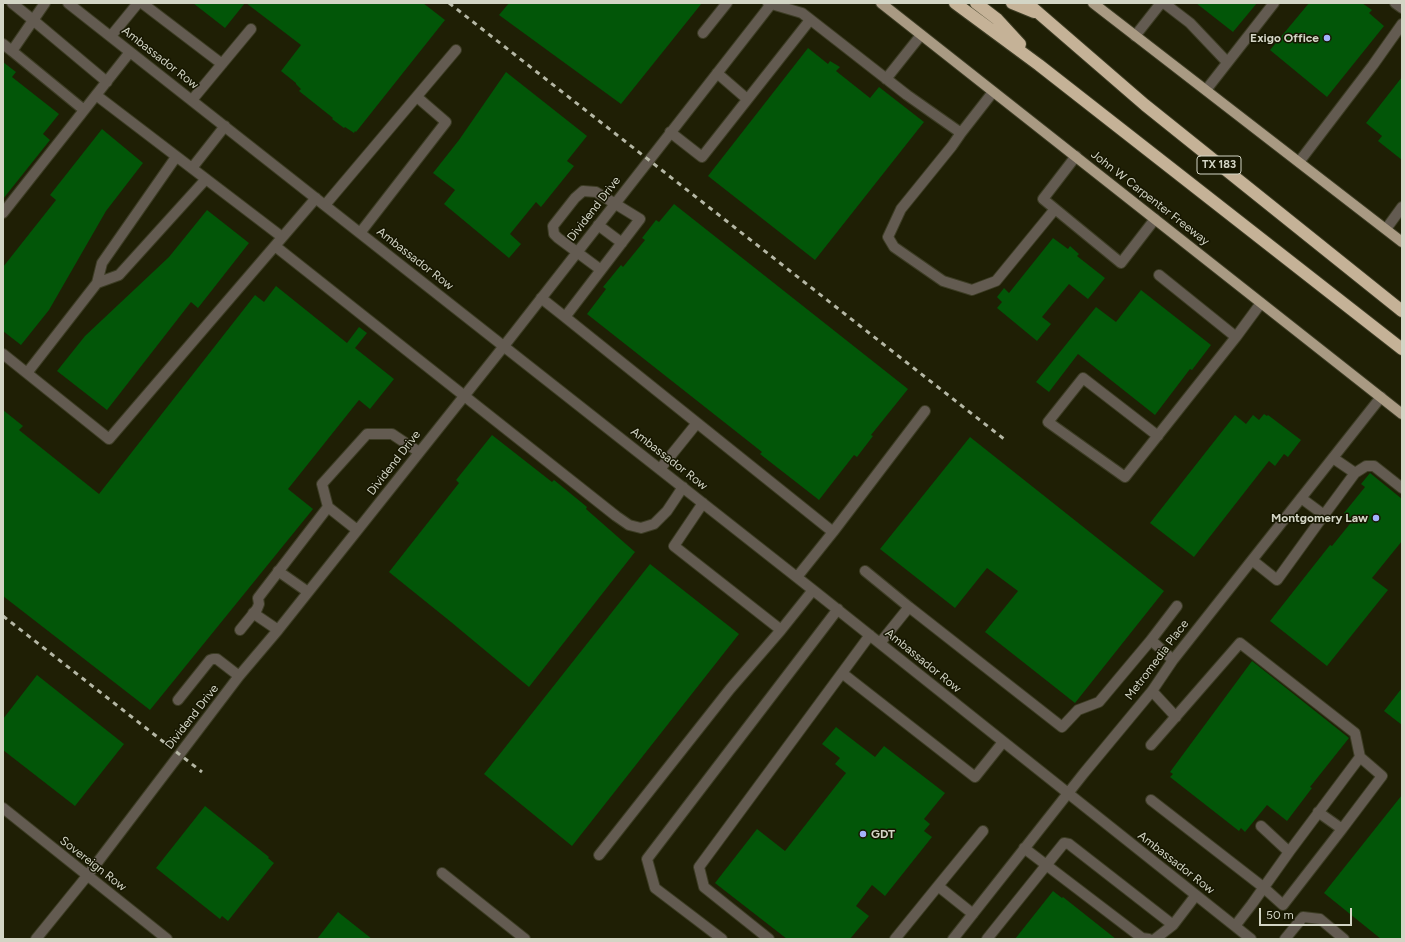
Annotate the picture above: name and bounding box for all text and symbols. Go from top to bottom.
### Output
street label: Ambassador Row [119,24,201,92]
place label: Exigo Office [1250,31,1319,45]
marker: Exigo Office [1322,33,1332,43]
street label: John W Carpenter Freeway [1088,147,1212,249]
road number: TX 183 [1197,156,1241,174]
street label: Dividend Drive [564,174,624,244]
street label: Ambassador Row [374,225,456,293]
street label: Ambassador Row [628,425,710,493]
street label: Dividend Drive [364,428,424,498]
place label: Montgomery Law [1271,511,1368,525]
marker: Montgomery Law [1371,513,1381,523]
street label: Metromedia Place [1122,617,1192,703]
street label: Ambassador Row [882,626,964,696]
street label: Dividend Drive [162,682,222,752]
place label: GDT [871,827,895,841]
marker: GDT [858,829,868,839]
street label: Ambassador Row [1135,829,1217,897]
street label: Sovereign Row [57,834,129,894]
scale bar [1261,900,1354,926]
text: 50 m [1266,908,1294,922]

